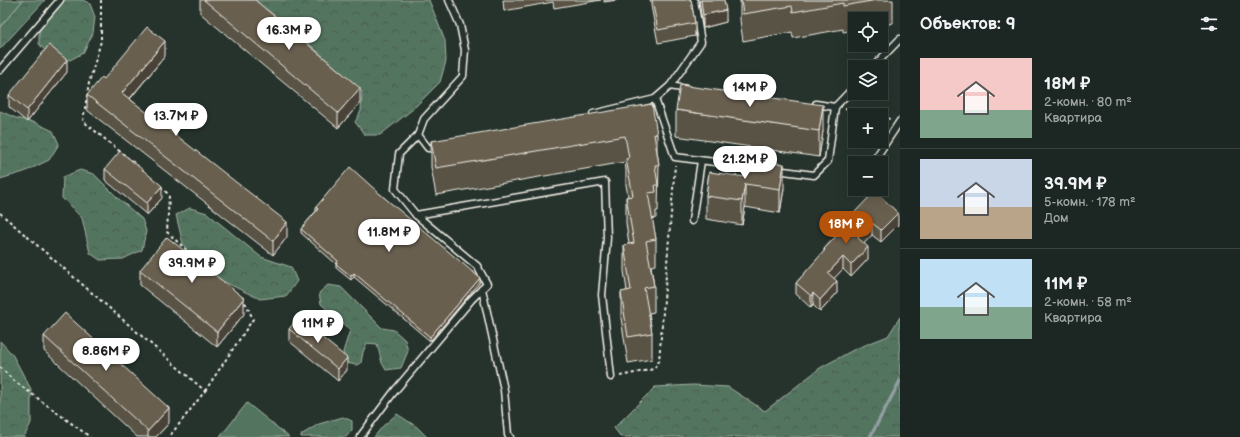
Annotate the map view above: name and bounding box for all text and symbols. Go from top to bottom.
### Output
map controls [848,12,888,196]
button: locate [848,12,888,52]
icon: filters [1198,13,1220,35]
text: Объектов: 9 [920,14,1016,34]
pin: 16.3M ₽ [252,17,326,51]
text: 16.3M ₽ [266,22,312,38]
button: layers [848,60,888,100]
pin: 14M ₽ [722,74,778,108]
icon: home [952,74,1000,122]
text: 18M ₽ [1044,74,1091,94]
text: 14M ₽ [732,79,768,95]
text: 2-комн. · 80 m² [1044,94,1132,110]
pin: 13.7M ₽ [139,103,213,137]
text: 13.7M ₽ [153,108,199,124]
button: + [848,108,888,148]
text: Квартира [1044,110,1102,126]
pin: 21.2M ₽ [708,146,782,180]
text: 21.2M ₽ [722,151,768,167]
button: − [848,156,888,196]
text: 39.9M ₽ [1044,174,1107,194]
icon: home [952,175,1000,223]
text: 5-комн. · 178 m² [1044,194,1136,210]
text: Дом [1044,210,1069,226]
pin: 18M ₽ [818,211,874,245]
text: 18M ₽ [828,216,864,232]
pin: 11.8M ₽ [352,219,426,253]
text: 11.8M ₽ [367,224,411,240]
pin: 39.9M ₽ [155,250,229,284]
text: 39.9M ₽ [168,255,216,271]
text: 11M ₽ [1044,274,1087,294]
icon: home [952,275,1000,323]
text: 2-комн. · 58 m² [1044,294,1132,310]
pin: 11M ₽ [290,310,346,344]
text: Квартира [1044,310,1102,326]
text: 11M ₽ [301,315,335,331]
pin: 8.86M ₽ [69,338,143,372]
text: 8.86M ₽ [82,343,130,359]

